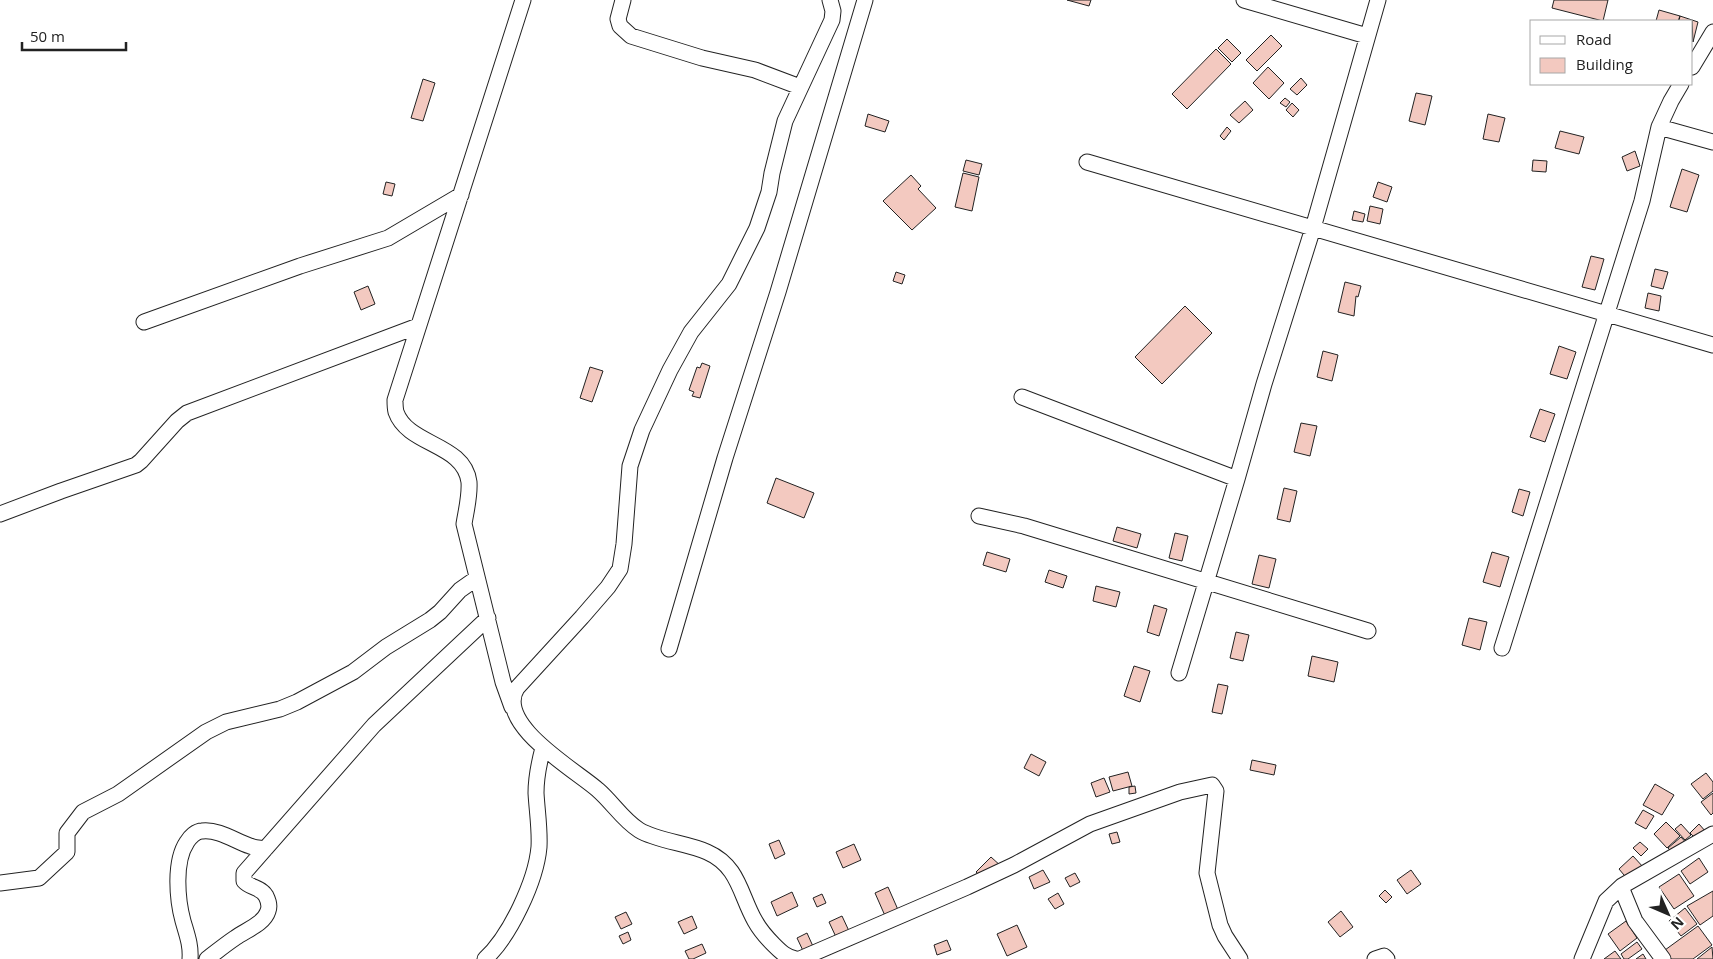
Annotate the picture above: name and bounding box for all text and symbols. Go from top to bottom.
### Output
scale bar [22,20,126,52]
legend [1530,20,1693,85]
text: 50 m [30,26,65,46]
text: Road [1576,29,1612,49]
text: Building [1576,54,1633,74]
north arrow [1643,889,1693,939]
text: N [1667,913,1688,934]

